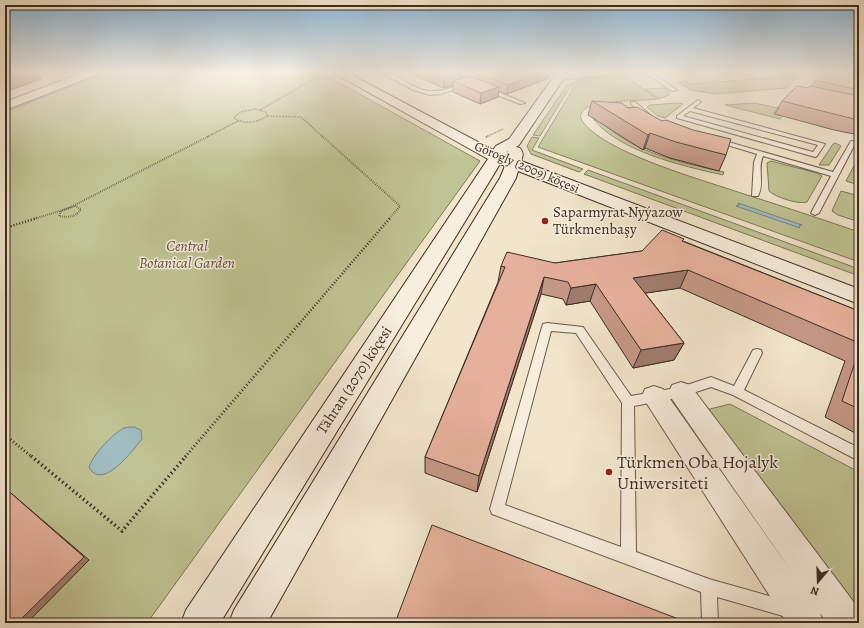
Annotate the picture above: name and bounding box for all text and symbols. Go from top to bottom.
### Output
street label: Görogly (2009) köçesi [472,137,582,197]
place label: Saparmyrat Nyýazow Türkmenbaşy [553,202,683,239]
marker: Saparmyrat Nyýazow Türkmenbaşy [540,216,550,226]
park label: Central Botanical Garden [139,236,235,273]
street label: Tähran (2070) köçesi [312,322,396,438]
place label: Türkmen Oba Hojalyk Uniwersiteti [617,450,778,495]
marker: Türkmen Oba Hojalyk Uniwersiteti [604,467,614,477]
north arrow [798,562,838,602]
text: N [809,583,821,599]

